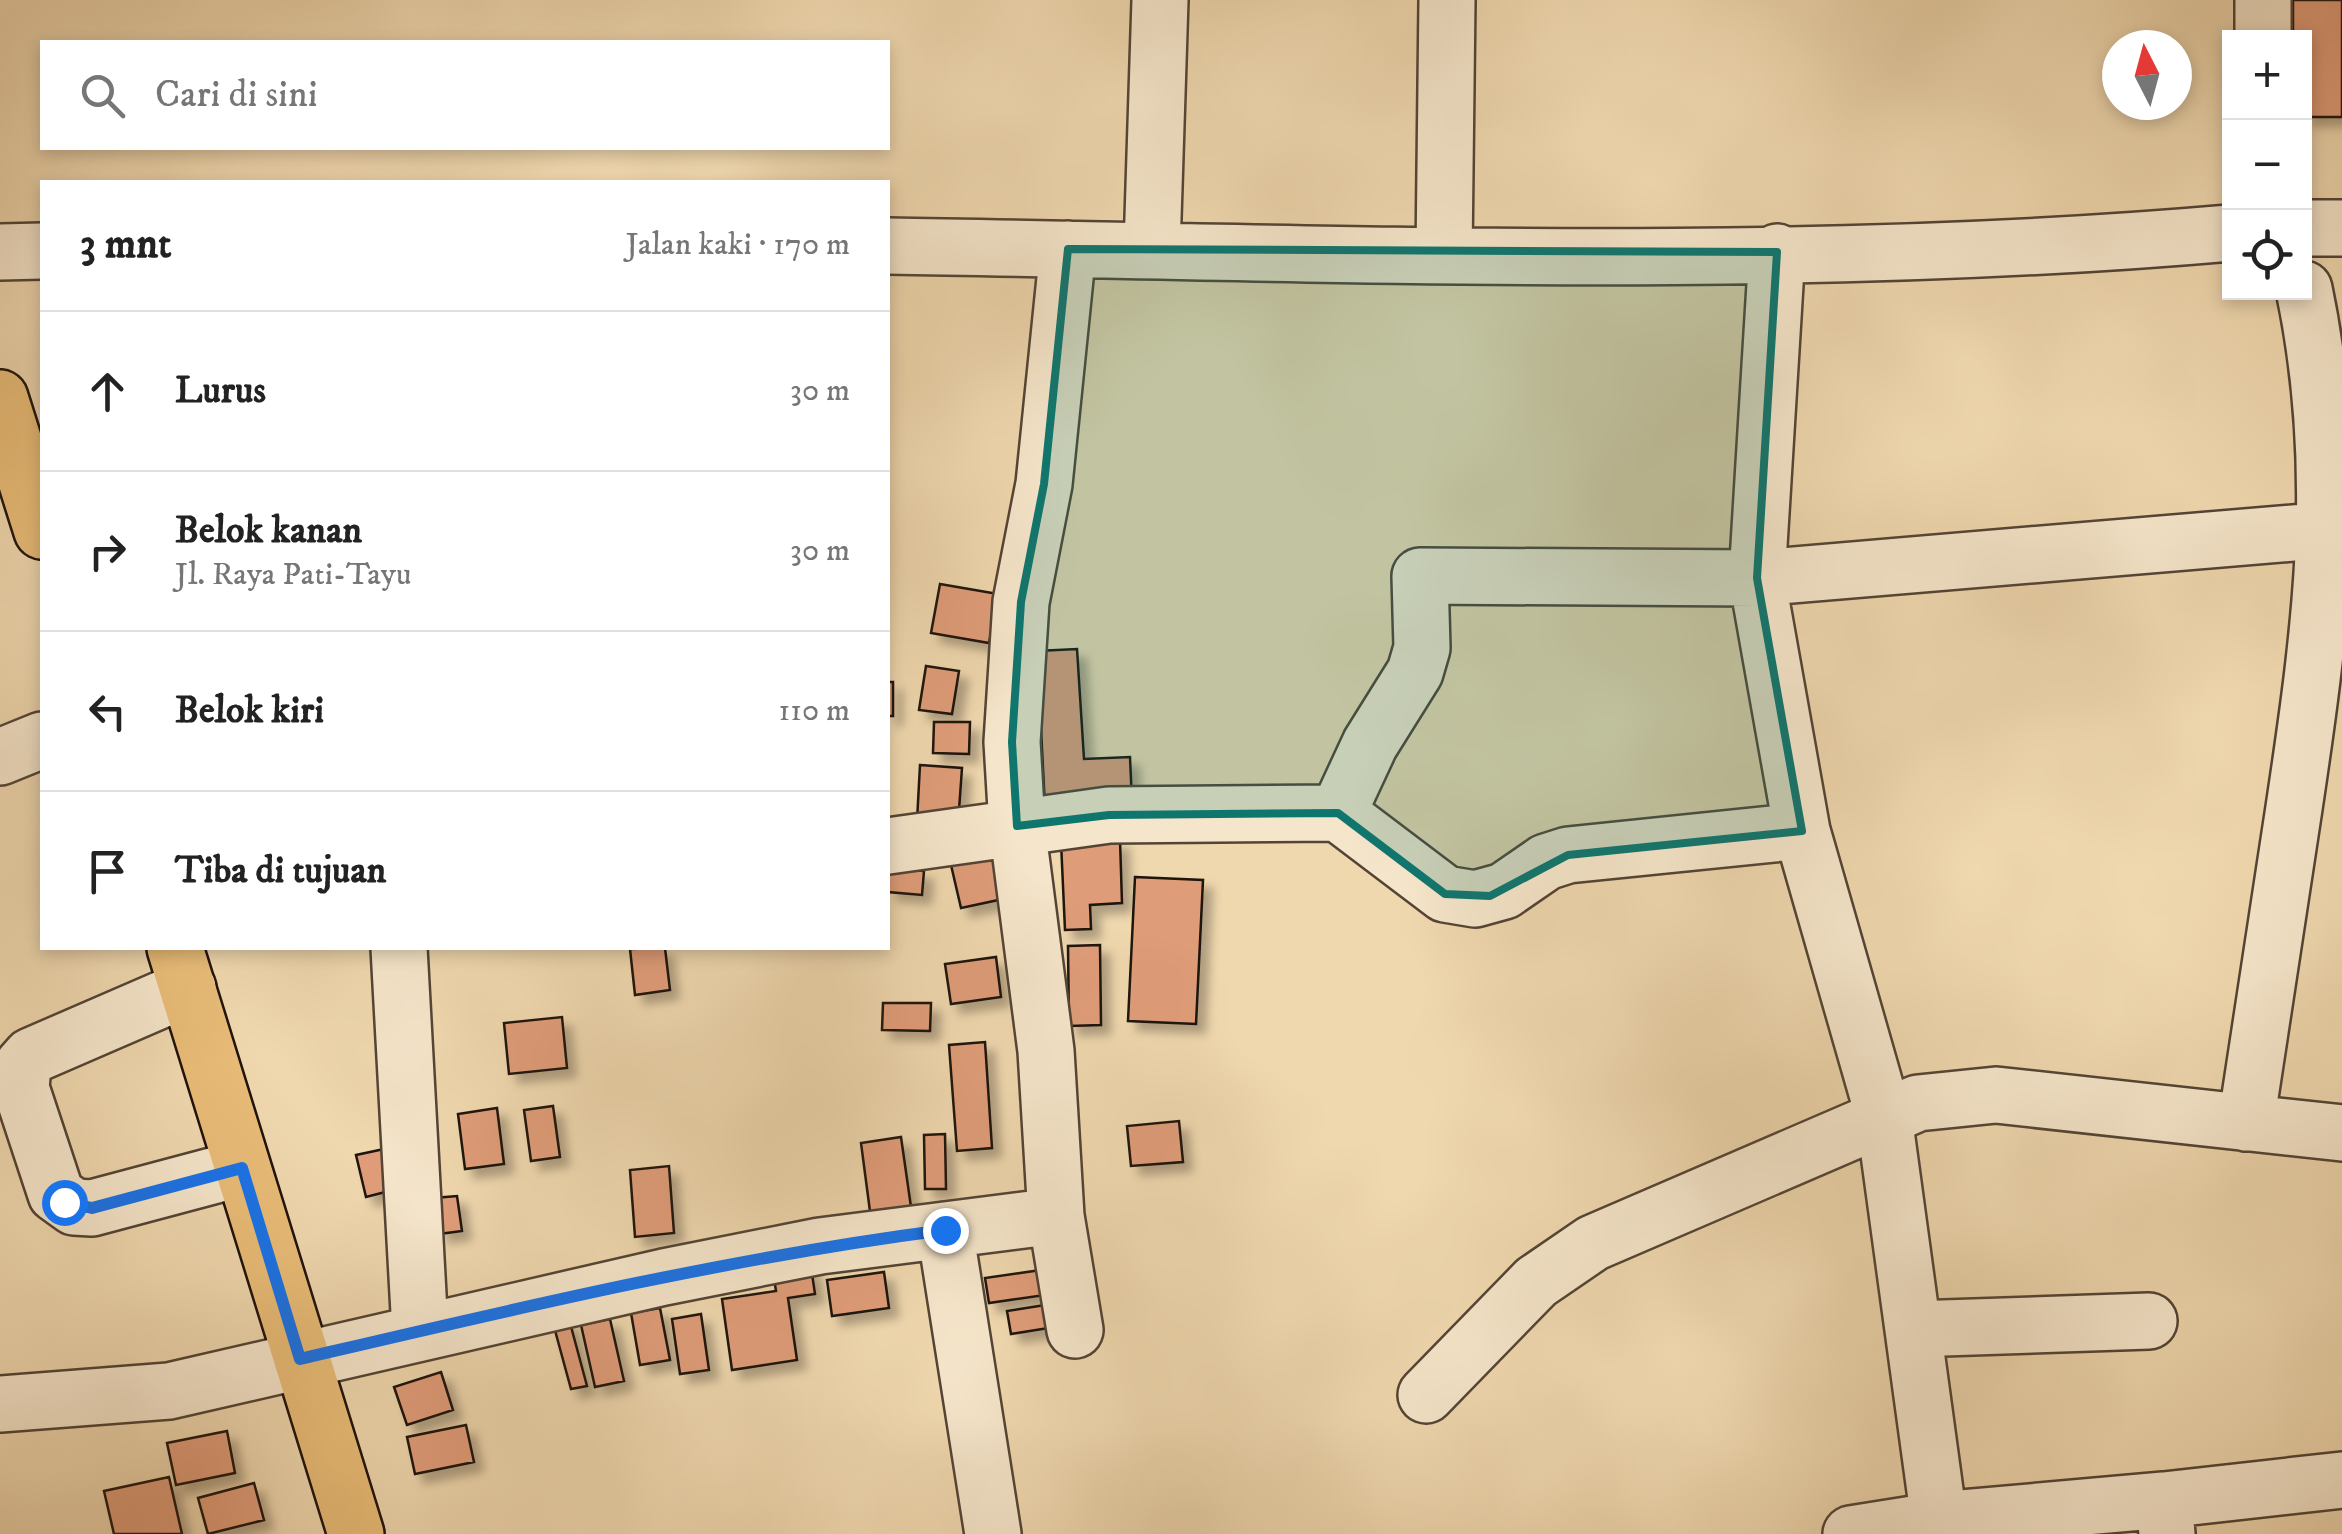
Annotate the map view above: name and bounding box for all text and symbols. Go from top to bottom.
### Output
north arrow [2102,30,2192,120]
map controls [2222,30,2312,300]
button: + [2222,30,2312,120]
search box [40,40,890,150]
icon: search [75,68,130,123]
text: Cari di sini [155,71,318,119]
button: − [2222,120,2312,210]
button: locate [2222,210,2312,300]
text: 3 mnt [80,219,171,271]
text: Jalan kaki · 170 m [626,225,850,265]
icon: ahead [80,364,135,419]
text: Lurus [175,367,266,415]
text: 30 m [790,371,850,411]
text: Belok kanan [175,507,362,555]
icon: right [80,524,135,579]
text: 30 m [790,531,850,571]
text: Jl. Raya Pati-Tayu [175,555,411,595]
icon: left [80,684,135,739]
text: Belok kiri [175,687,324,735]
text: 110 m [778,691,850,731]
icon: arrive [80,844,135,899]
text: Tiba di tujuan [175,847,386,895]
route start [42,1180,88,1226]
route end [923,1208,969,1254]

